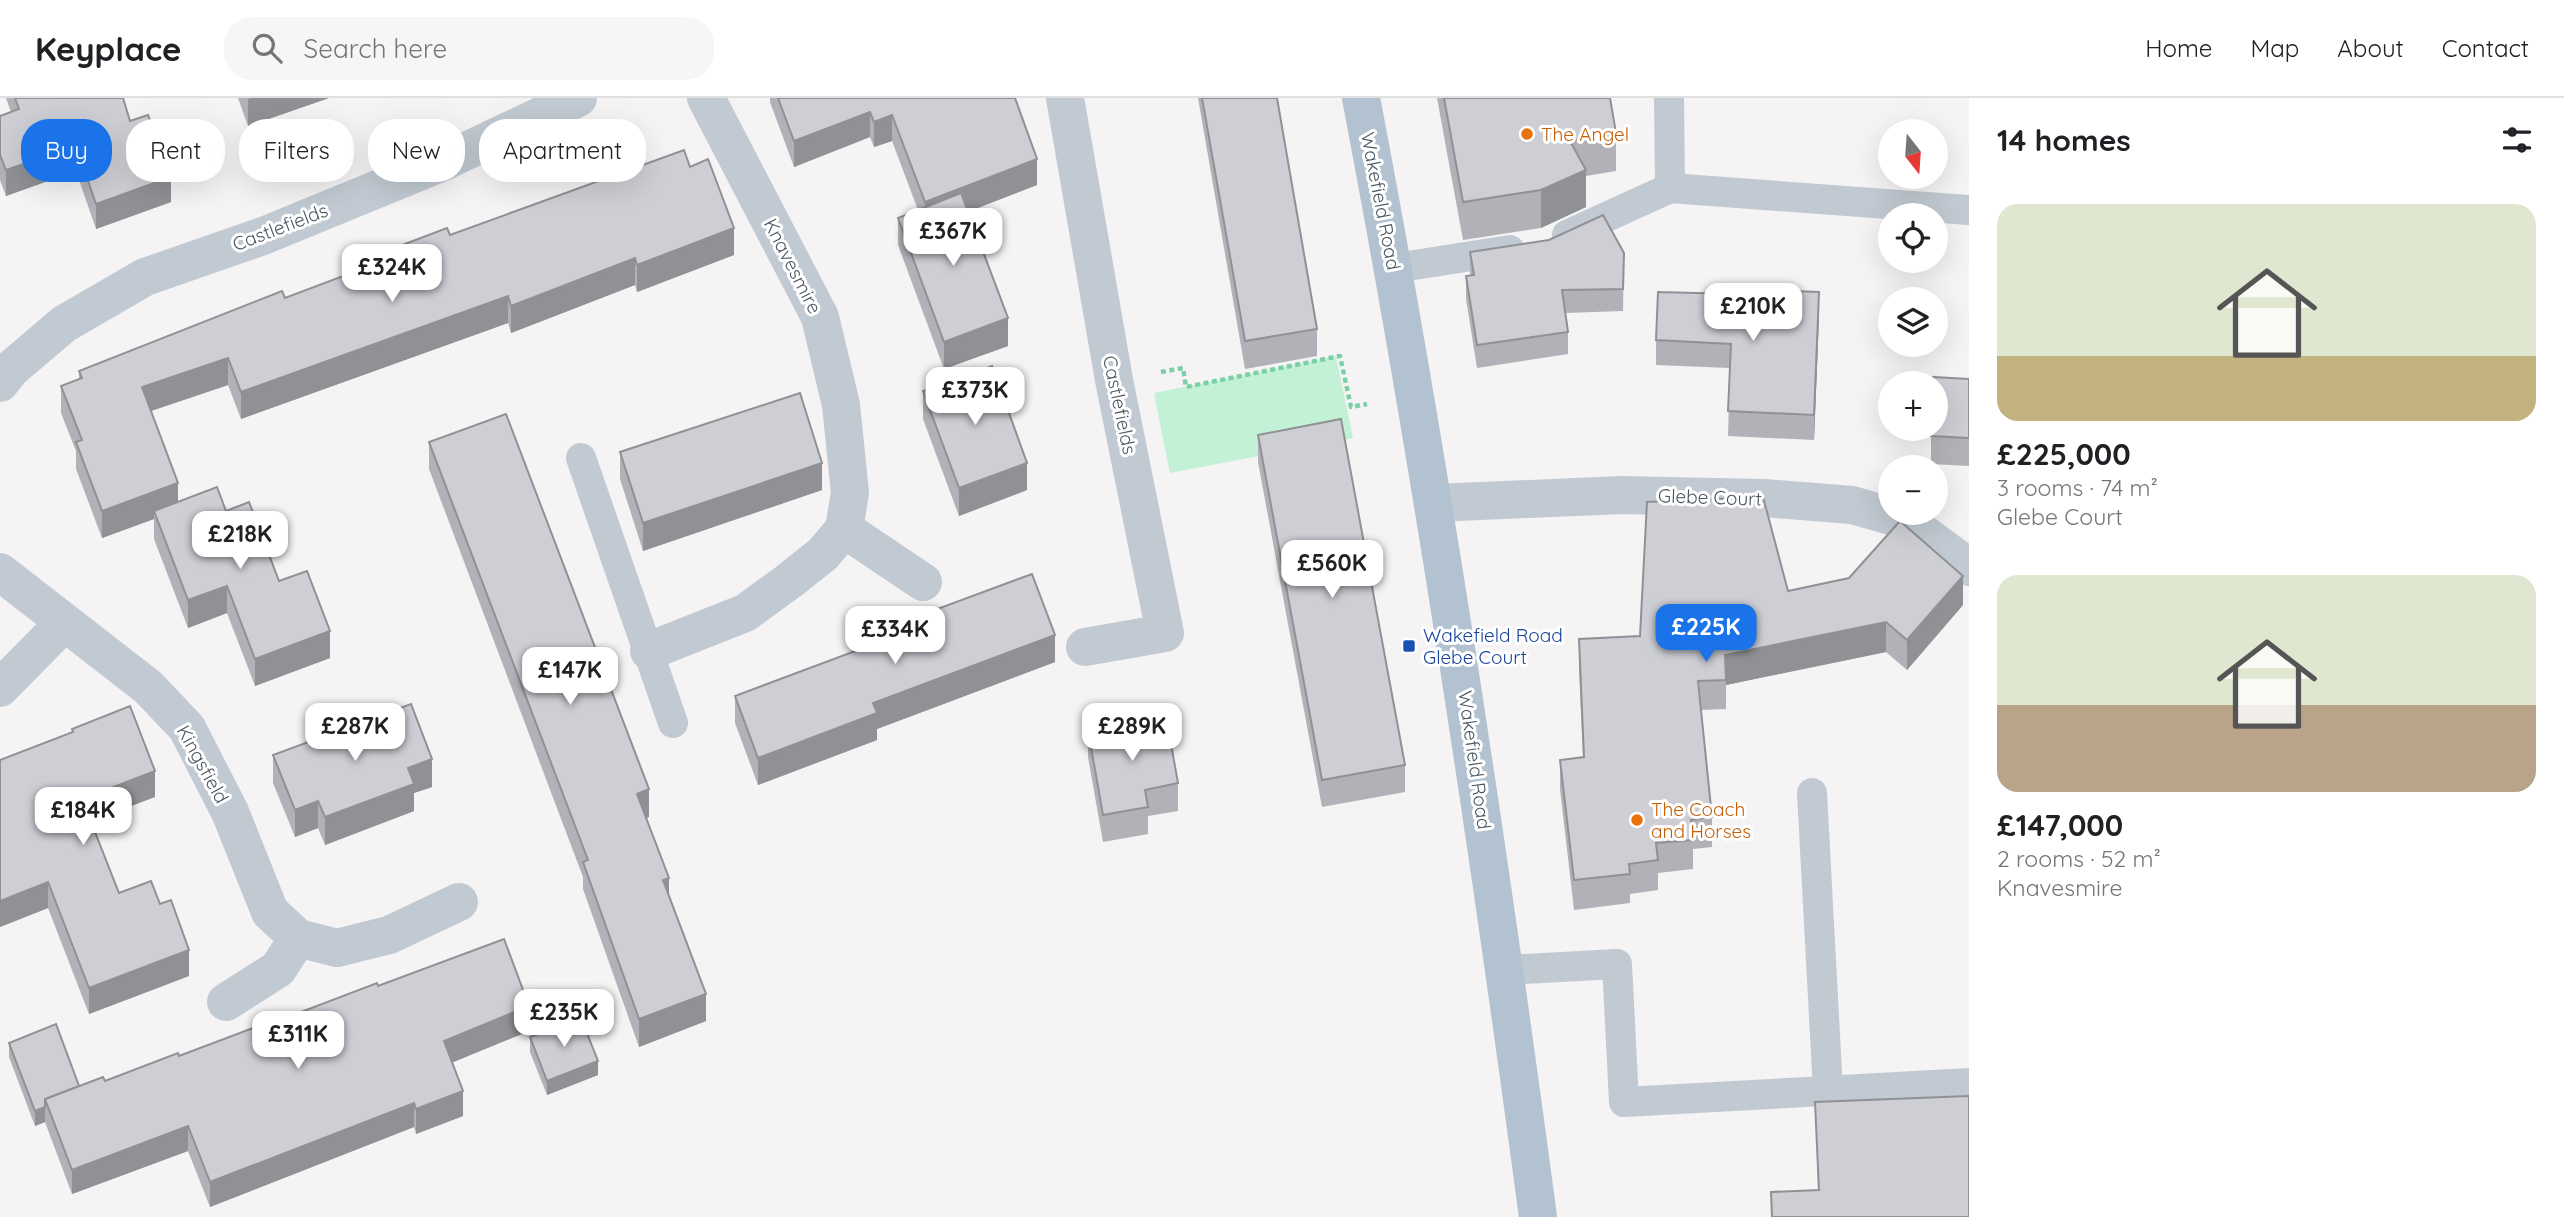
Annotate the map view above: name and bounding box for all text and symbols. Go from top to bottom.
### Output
search box [224,17,714,80]
text: Keyplace [35,28,182,69]
icon: search [248,29,286,67]
text: Search here [304,32,447,65]
text: Home [2145,33,2212,63]
text: Map [2250,33,2299,63]
text: About [2337,33,2404,63]
text: Contact [2442,33,2529,63]
chip: Buy [21,119,112,182]
chip: Rent [126,119,225,182]
chip: Filters [239,119,354,182]
chip: New [368,119,465,182]
chip: Apartment [479,119,646,182]
north arrow [1878,119,1948,189]
map controls [1878,119,1948,525]
text: 14 homes [1997,121,2131,159]
icon: filters [2498,121,2536,159]
place label: The Angel [1541,122,1629,146]
marker: The Angel [1519,126,1535,142]
street label: Wakefield Road [1356,130,1406,272]
street label: Castlefields [229,198,331,256]
button: locate [1878,203,1948,273]
pin: £367K [904,208,1002,268]
street label: Knavesmire [759,214,827,318]
text: £367K [919,216,987,245]
pin: £324K [343,244,441,304]
icon: home [2204,250,2330,376]
text: £324K [358,252,426,281]
pin: £210K [1704,284,1802,343]
button: layers [1878,287,1948,357]
text: £210K [1720,291,1786,320]
street label: Castlefields [1098,353,1142,457]
pin: £373K [926,368,1024,427]
button: + [1878,371,1948,441]
text: £373K [942,375,1008,404]
text: £225,000 [1997,435,2131,473]
button: − [1878,455,1948,525]
text: 3 rooms · 74 m² [1997,473,2158,502]
street label: Glebe Court [1658,483,1762,511]
text: Glebe Court [1997,502,2123,531]
pin: £218K [191,512,289,571]
text: £218K [208,519,272,548]
pin: £560K [1283,540,1381,600]
text: £560K [1297,548,1367,577]
pin: £225K [1657,604,1755,664]
pin: £334K [846,606,944,666]
text: £225K [1672,612,1740,641]
text: £334K [861,614,929,643]
icon: home [2204,621,2330,747]
place label: Wakefield Road Glebe Court [1423,623,1563,669]
marker: Wakefield Road Glebe Court [1401,638,1417,654]
pin: £147K [521,648,619,707]
text: £147K [538,655,602,684]
street label: Wakefield Road [1453,689,1497,831]
pin: £287K [306,704,404,763]
pin: £289K [1083,704,1181,763]
text: £287K [321,711,389,740]
text: £289K [1098,711,1166,740]
street label: Kingsfield [172,721,234,807]
pin: £184K [34,788,132,847]
text: £184K [51,795,115,824]
place label: The Coach and Horses [1651,797,1751,843]
text: £147,000 [1997,806,2123,844]
marker: The Coach and Horses [1629,812,1645,828]
text: 2 rooms · 52 m² [1997,844,2161,873]
text: Knavesmire [1997,873,2122,902]
pin: £235K [515,990,613,1049]
text: £235K [530,997,598,1026]
pin: £311K [249,1012,347,1071]
text: £311K [268,1019,328,1048]

